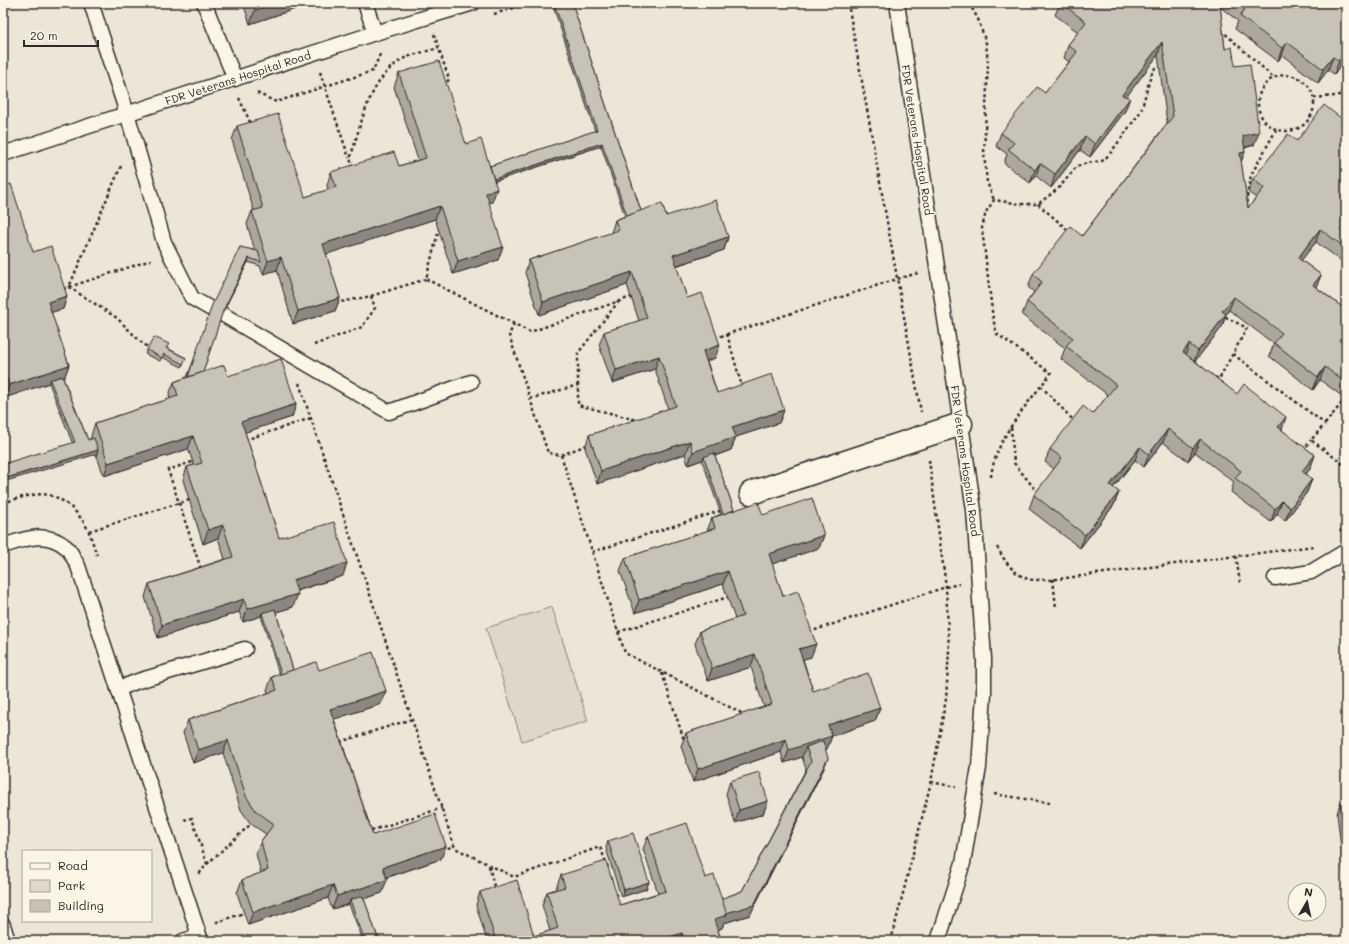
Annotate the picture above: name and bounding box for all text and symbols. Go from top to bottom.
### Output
scale bar [24,22,98,48]
text: 20 m [30,27,58,43]
street label: FDR Veterans Hospital Road [163,47,313,108]
street label: FDR Veterans Hospital Road [898,63,937,216]
street label: FDR Veterans Hospital Road [947,384,984,537]
legend [22,850,152,922]
text: Road [58,857,88,873]
text: Park [58,877,85,893]
north arrow [1287,882,1327,922]
text: N [1303,884,1314,900]
text: Building [58,897,104,913]

